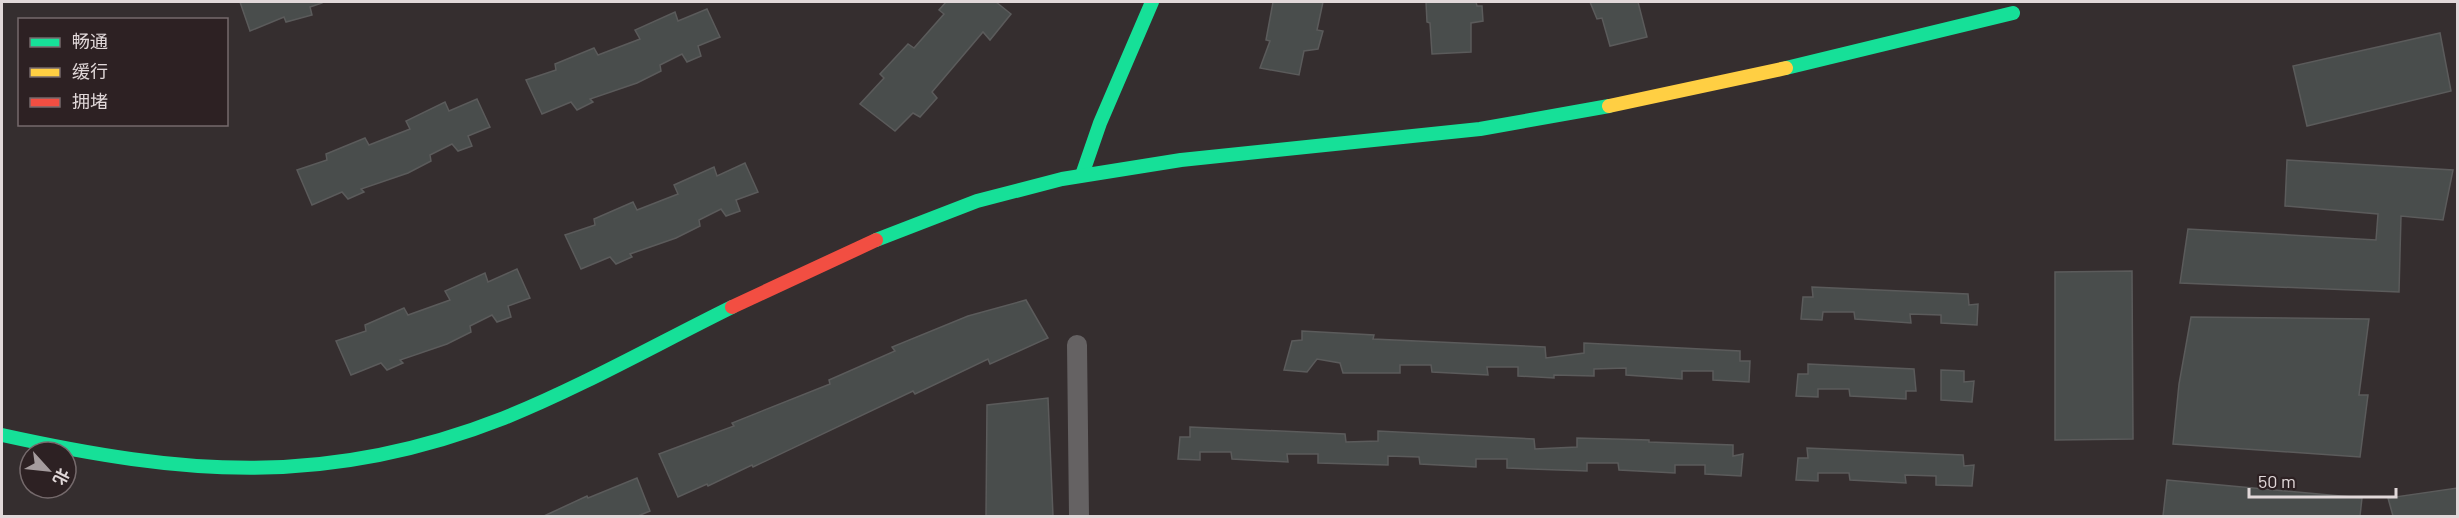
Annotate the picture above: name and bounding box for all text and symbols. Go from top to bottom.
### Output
legend [18,18,228,126]
text: 畅通 [72,30,108,52]
text: 缓行 [72,60,108,82]
text: 拥堵 [72,90,108,112]
north arrow [18,440,78,500]
scale bar [2249,461,2396,499]
text: 北 [50,466,74,488]
text: 50 m [2258,470,2296,492]

